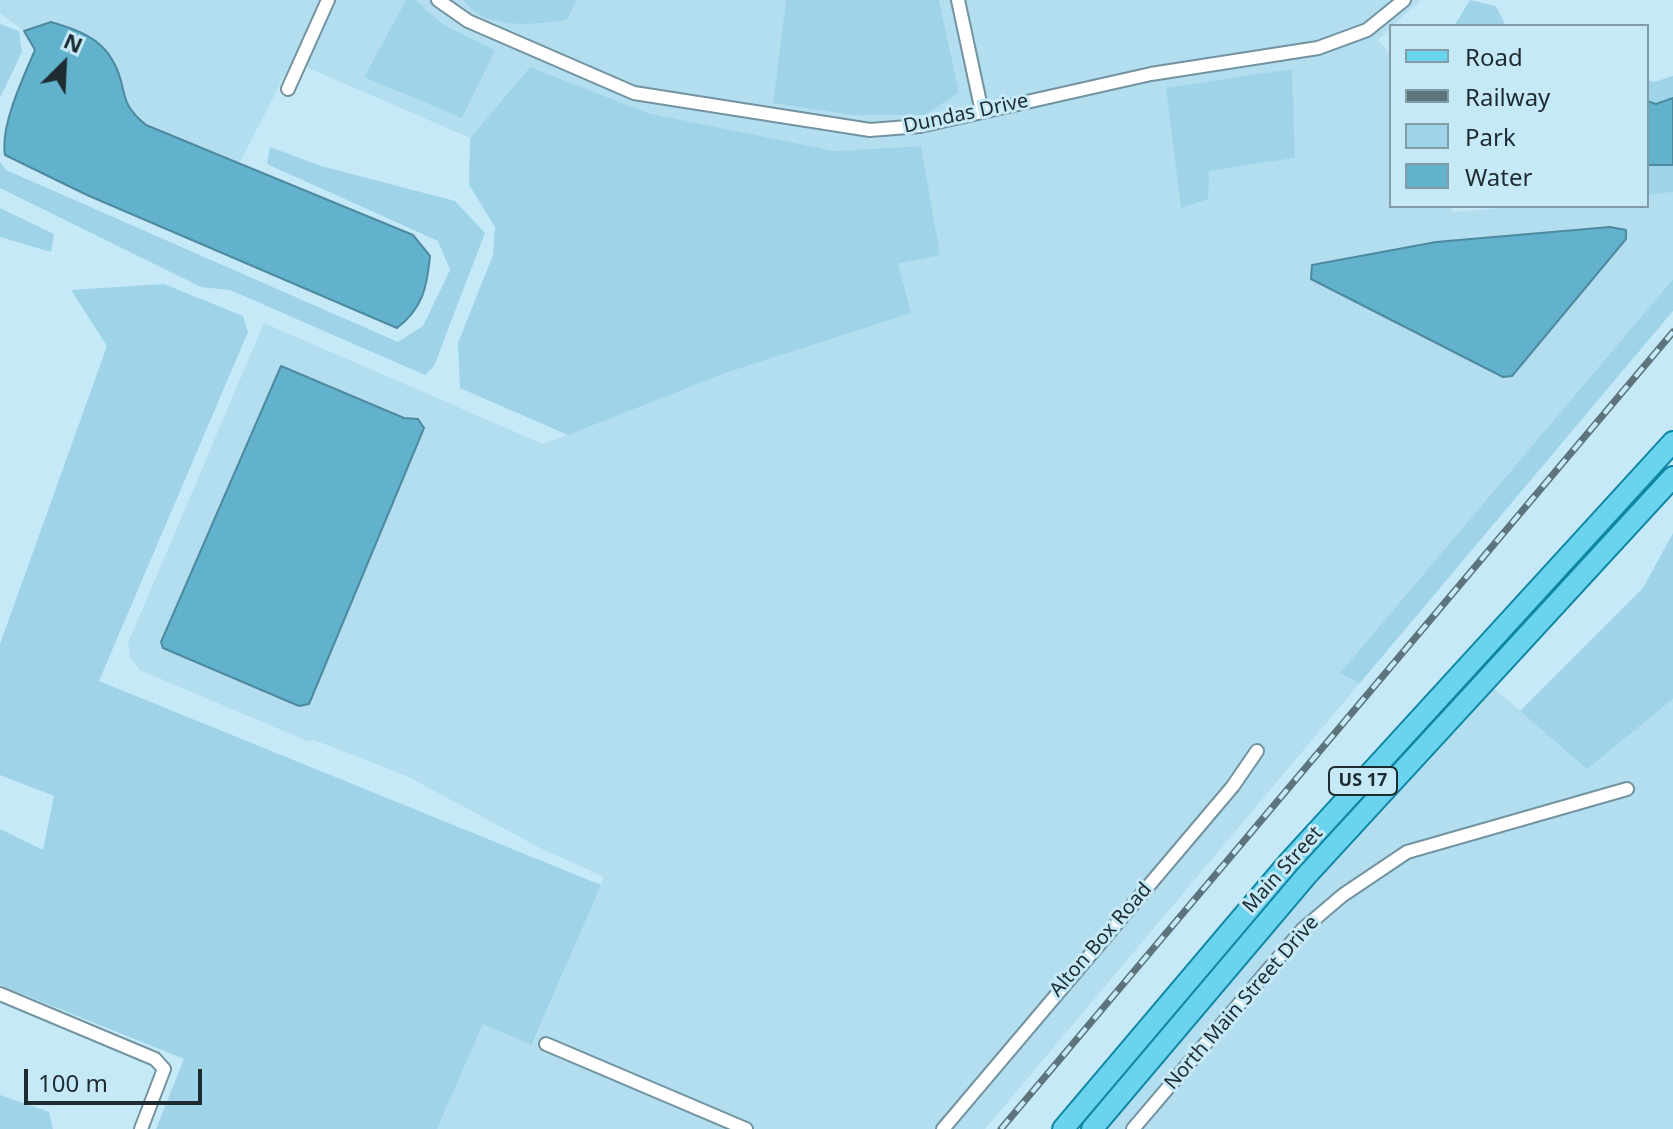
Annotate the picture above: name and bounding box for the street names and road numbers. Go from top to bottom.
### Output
street label: Dundas Drive [901,89,1031,139]
road number: US 17 [1329,767,1397,795]
street label: Main Street [1238,822,1328,918]
street label: Alton Box Road [1045,878,1157,1002]
street label: North Main Street Drive [1160,911,1324,1095]

